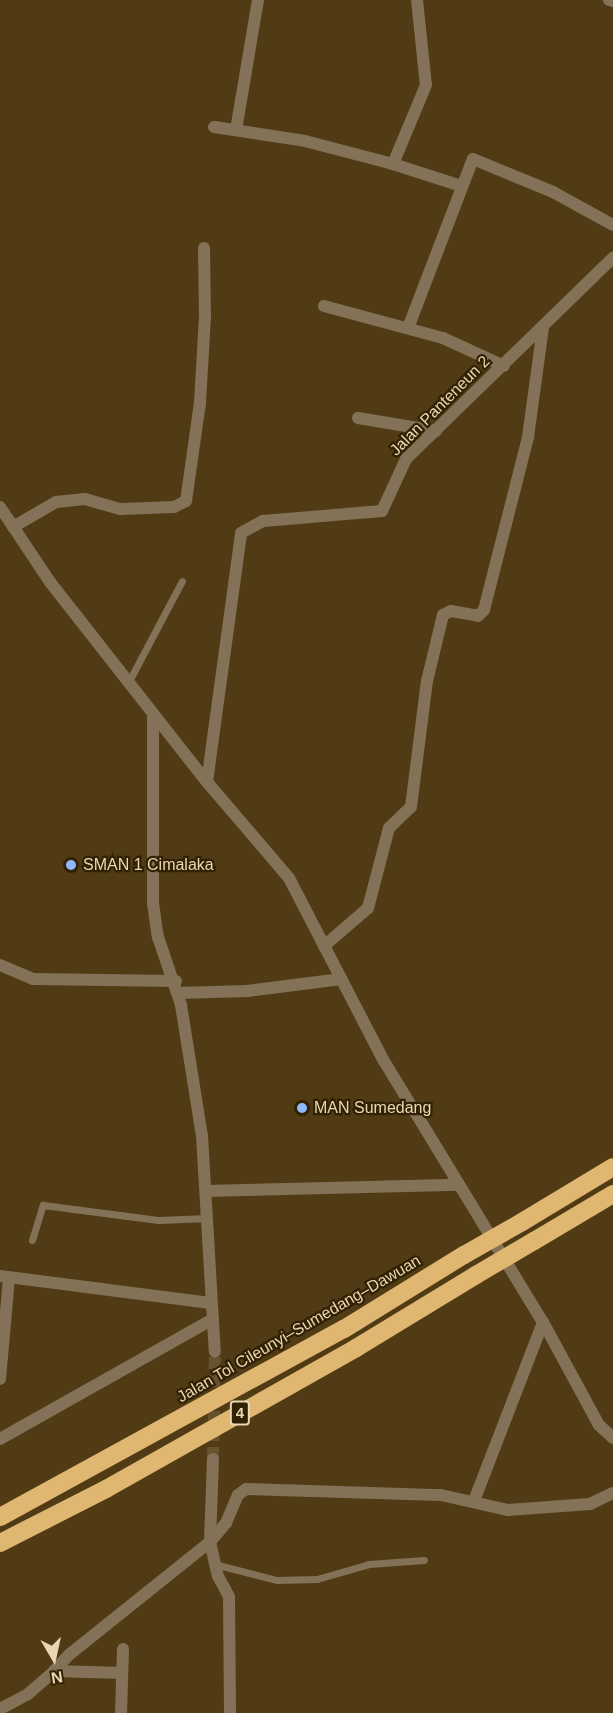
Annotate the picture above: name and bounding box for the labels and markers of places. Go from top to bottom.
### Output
place label: SMAN 1 Cimalaka [83,855,214,875]
marker: SMAN 1 Cimalaka [64,858,78,872]
place label: MAN Sumedang [314,1098,431,1118]
marker: MAN Sumedang [295,1101,309,1115]

